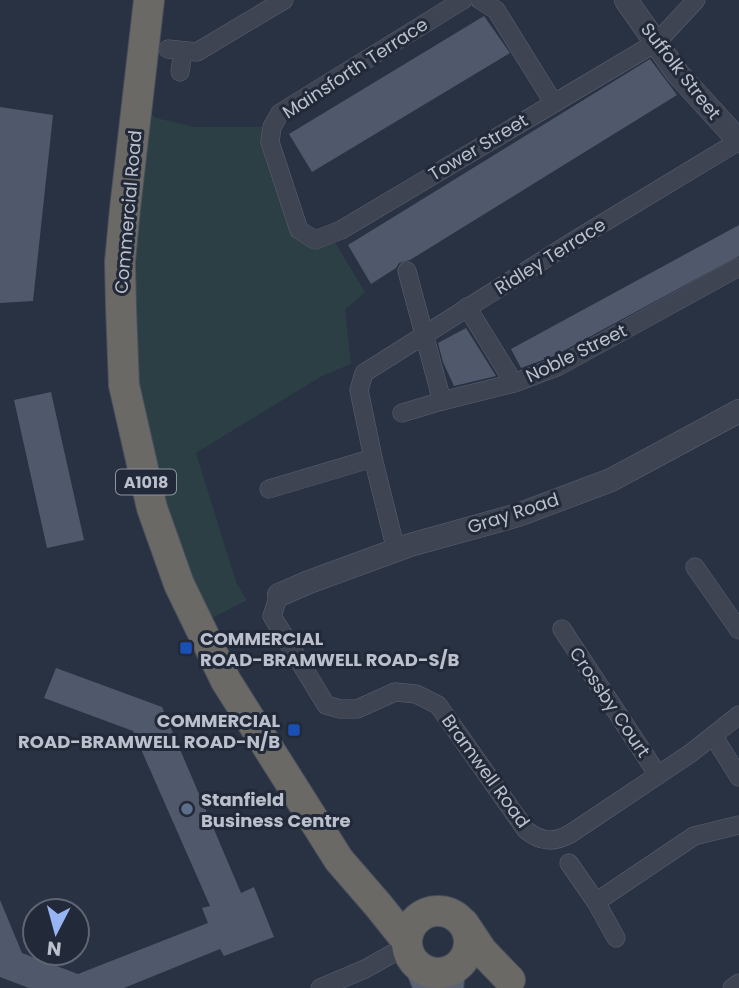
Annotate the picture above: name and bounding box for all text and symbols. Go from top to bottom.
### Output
street label: Mainsforth Terrace [277,12,433,124]
street label: Suffolk Street [635,17,727,125]
street label: Tower Street [424,108,532,186]
street label: Commercial Road [108,129,148,295]
street label: Ridley Terrace [490,212,610,300]
street label: Noble Street [521,318,631,388]
road number: A1018 [116,470,176,495]
street label: Gray Road [464,486,562,540]
place label: COMMERCIAL ROAD-BRAMWELL ROAD-S/B [200,626,460,672]
marker: COMMERCIAL ROAD-BRAMWELL ROAD-S/B [178,640,194,656]
street label: Crossby Court [564,642,656,762]
place label: COMMERCIAL ROAD-BRAMWELL ROAD-N/B [18,708,280,754]
street label: Bramwell Road [436,709,536,833]
marker: COMMERCIAL ROAD-BRAMWELL ROAD-N/B [286,722,302,738]
place label: Stanfield Business Centre [201,787,351,833]
marker: Stanfield Business Centre [179,801,195,817]
north arrow [21,897,91,967]
text: N [46,934,63,963]

